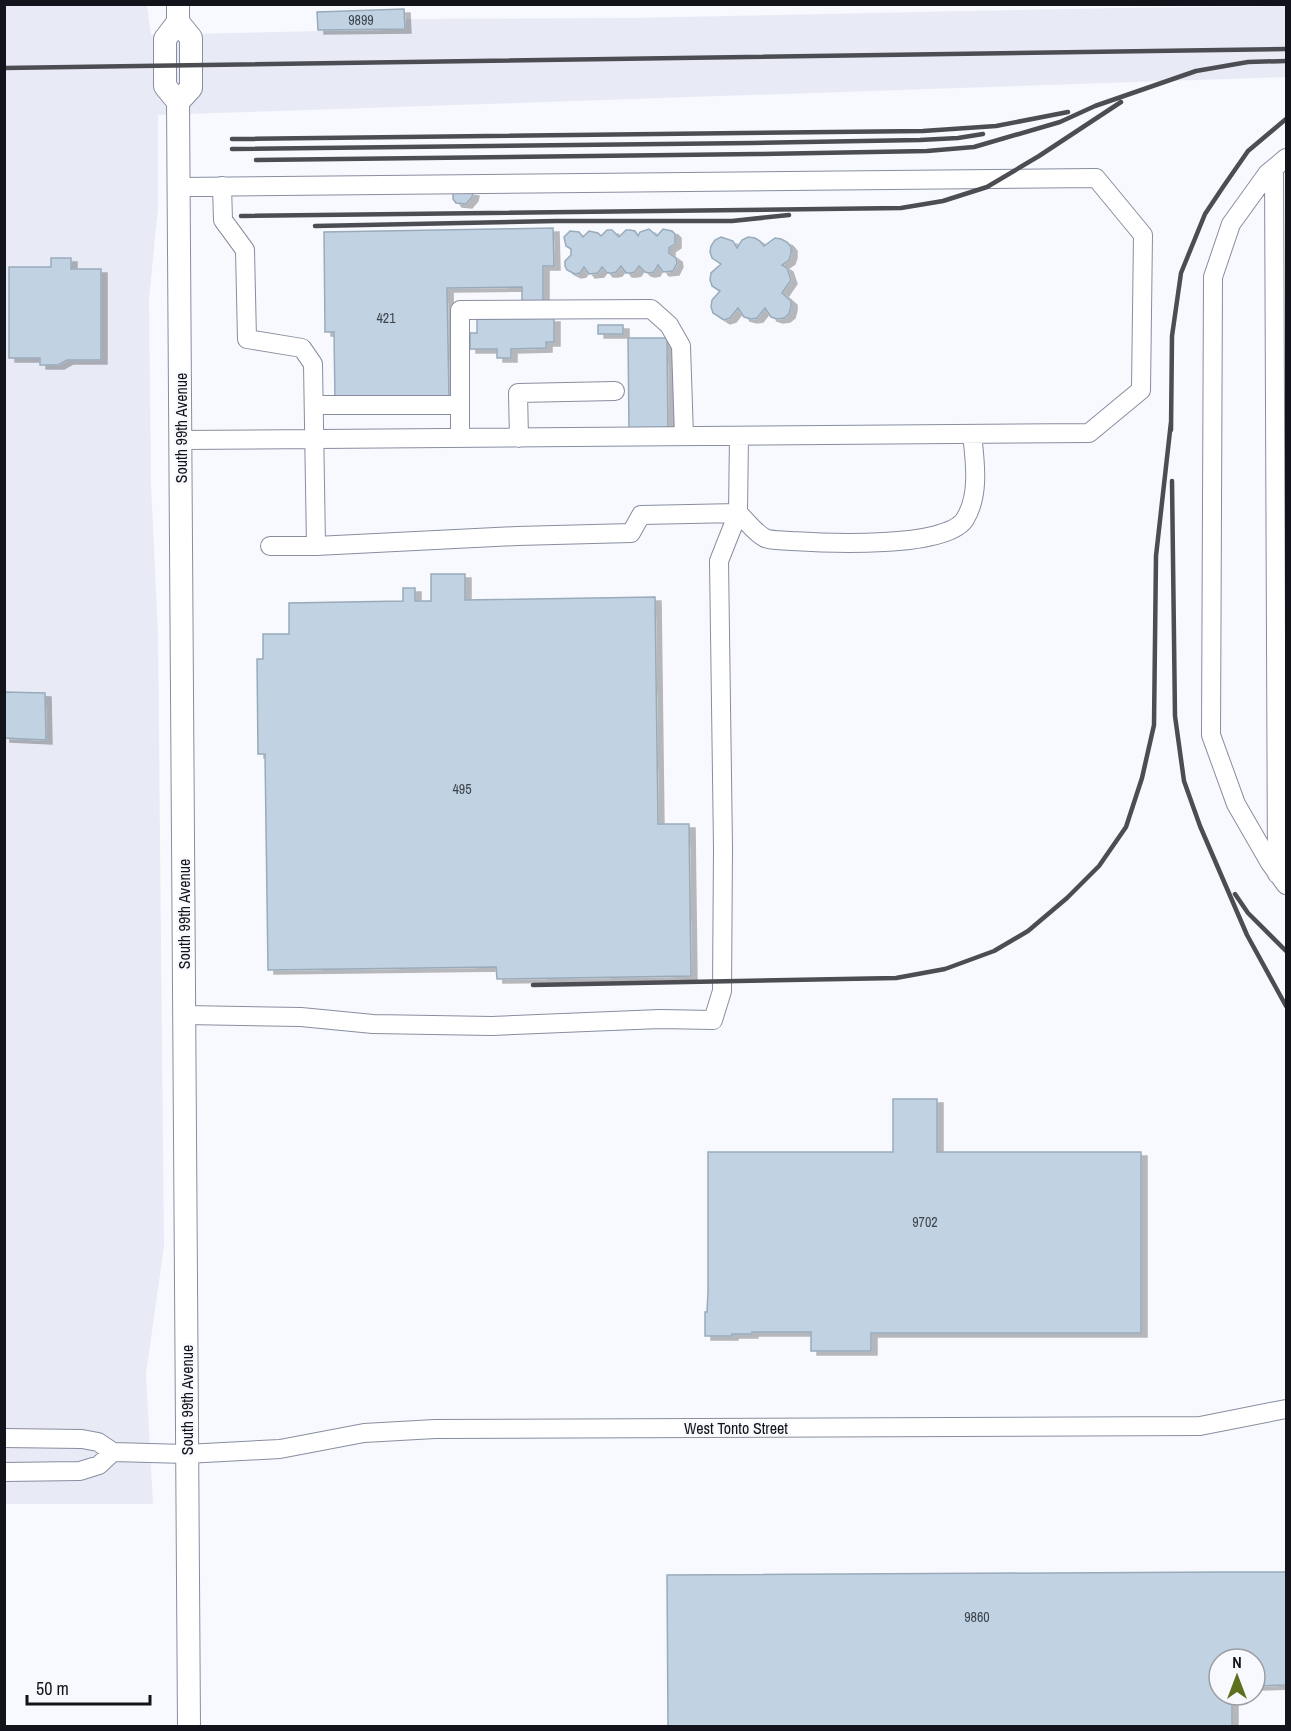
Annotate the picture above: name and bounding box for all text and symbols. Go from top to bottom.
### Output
house number: 9899 [348,11,374,29]
house number: 421 [376,309,396,327]
street label: South 99th Avenue [170,373,192,483]
house number: 495 [452,780,472,798]
street label: South 99th Avenue [173,859,195,969]
house number: 9702 [912,1213,938,1231]
street label: South 99th Avenue [176,1345,198,1455]
street label: West Tonto Street [684,1417,788,1439]
house number: 9860 [964,1608,990,1626]
north arrow [1207,1647,1267,1707]
text: N [1232,1651,1242,1673]
scale bar [27,1668,150,1706]
text: 50 m [36,1676,69,1701]

